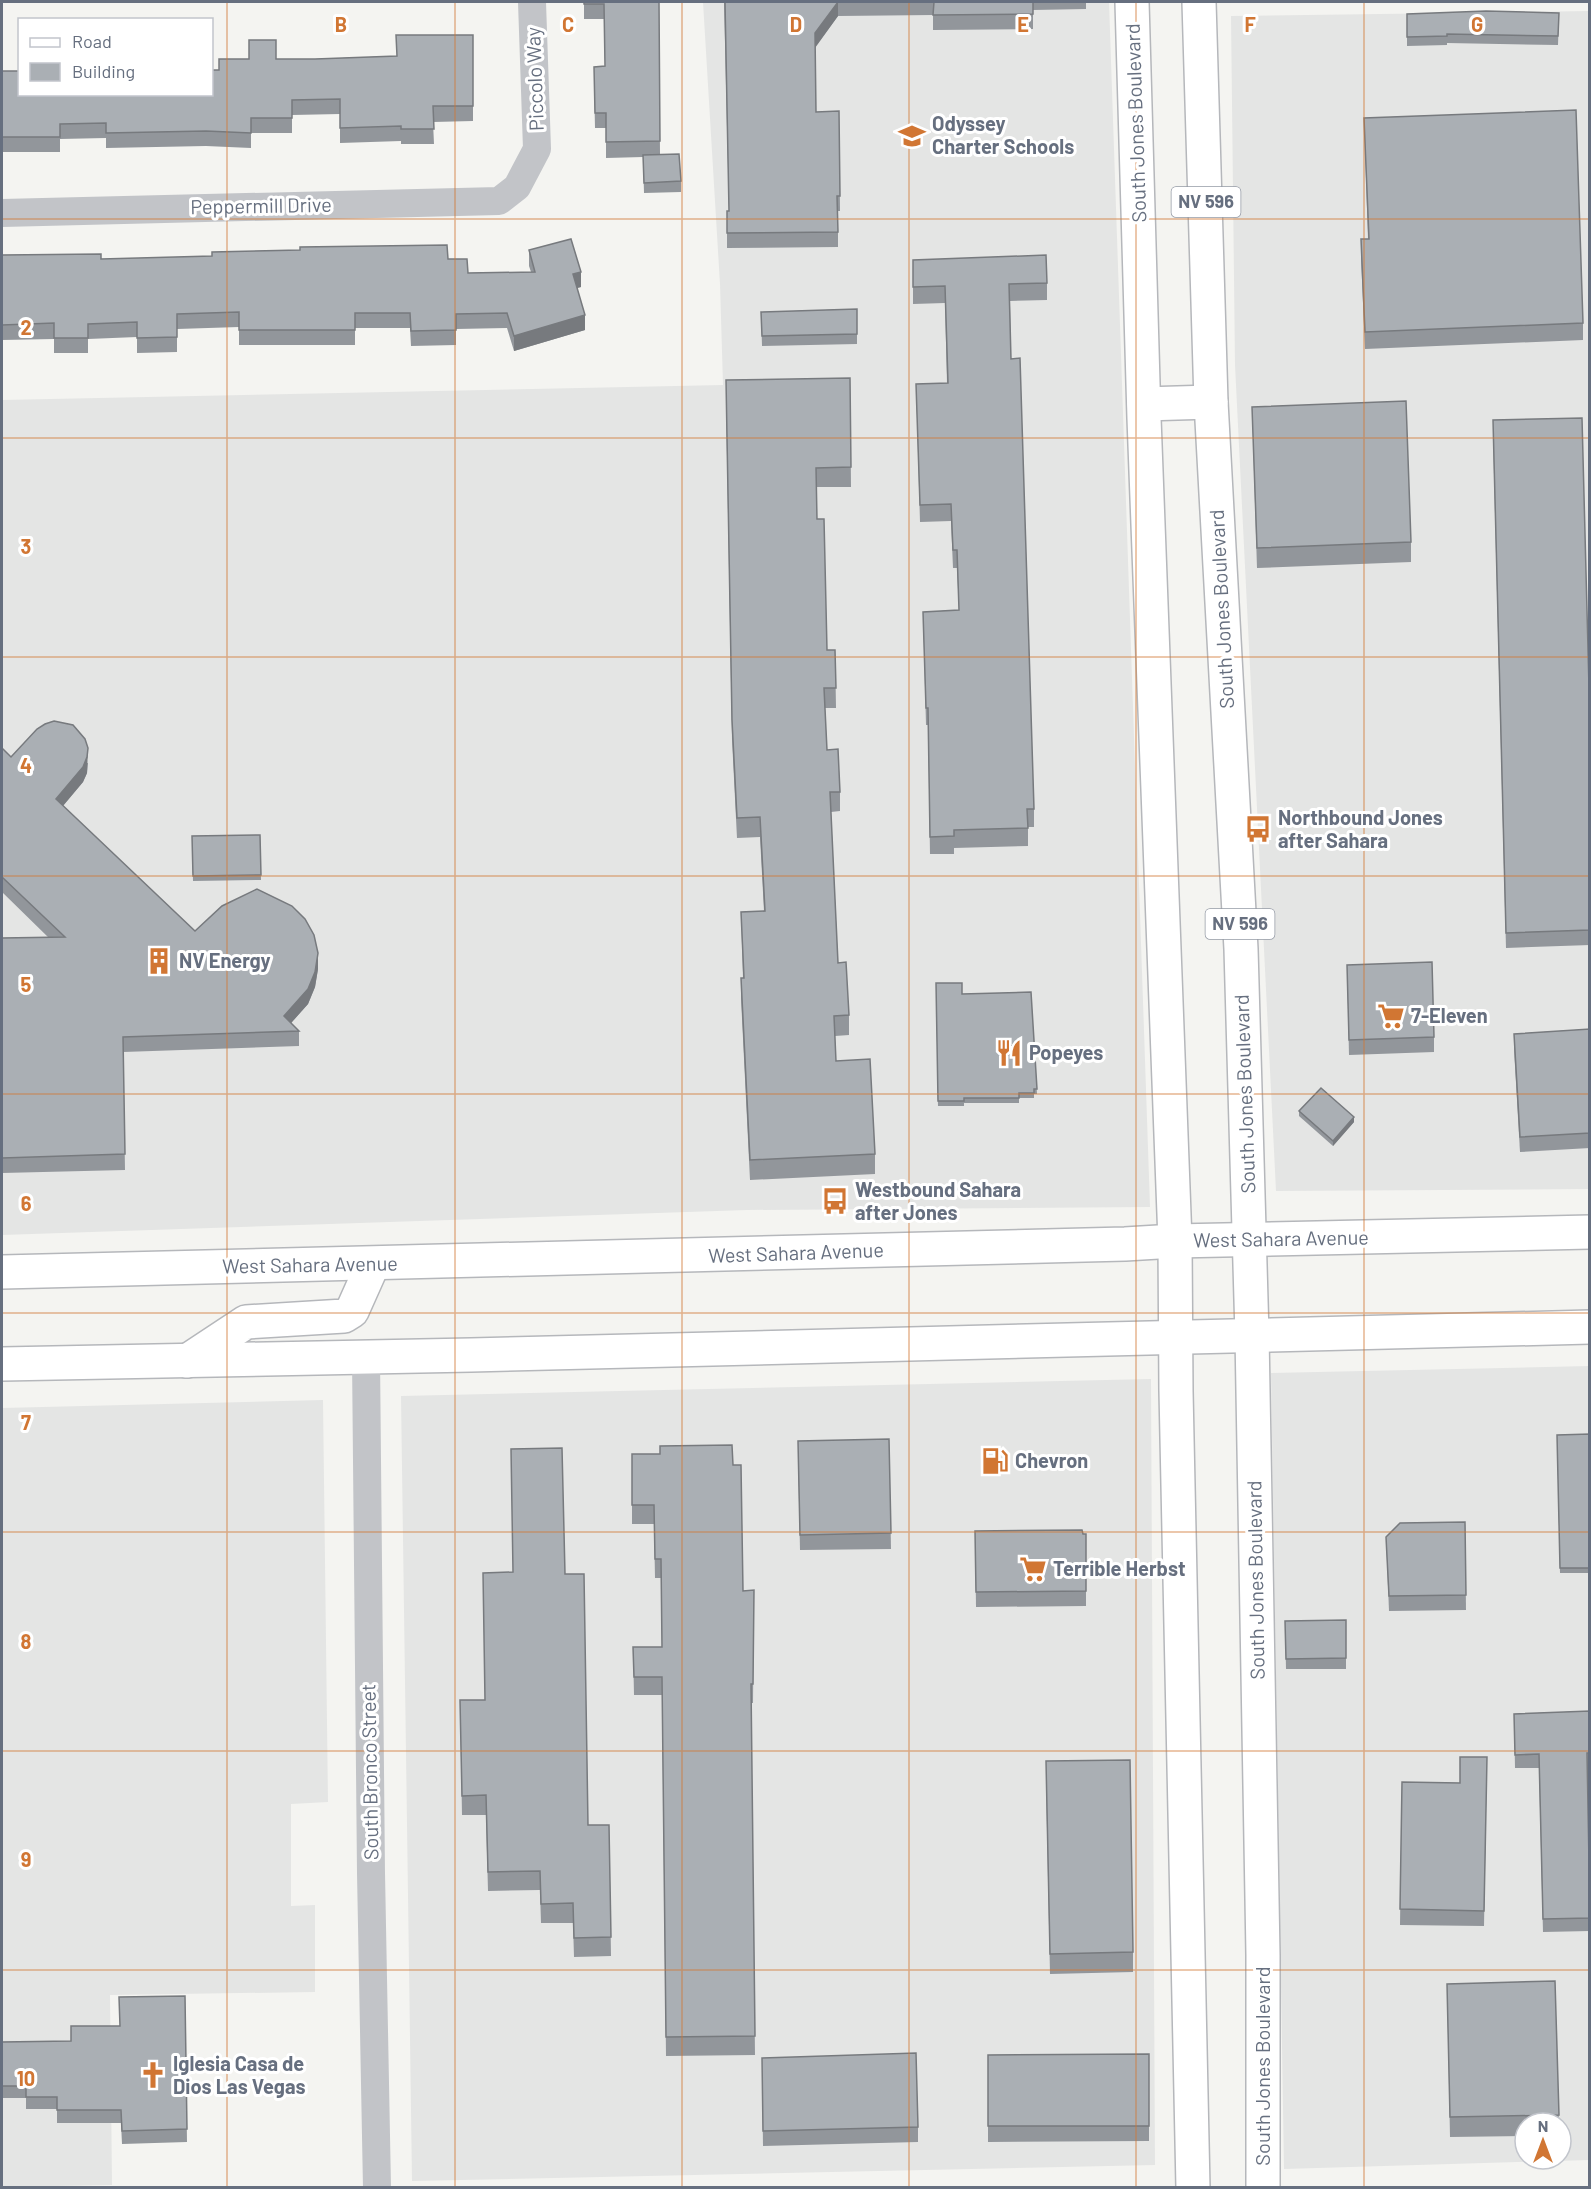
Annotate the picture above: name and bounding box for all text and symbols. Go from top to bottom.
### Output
text: B [335,12,347,36]
text: C [562,12,574,36]
text: D [790,12,802,36]
text: E [1017,12,1029,36]
text: F [1244,12,1256,36]
text: G [1471,12,1483,36]
legend [18,18,213,96]
street label: South Jones Boulevard [1120,23,1150,223]
street label: Piccolo Way [520,27,548,131]
text: Road [72,30,112,52]
text: Building [72,60,135,82]
place label: Odyssey Charter Schools [932,111,1074,158]
school or university icon: Odyssey Charter Schools [897,121,927,151]
road number: NV 596 [1172,187,1240,217]
street label: Peppermill Drive [190,192,332,218]
text: 2 [20,315,32,339]
street label: South Jones Boulevard [1204,509,1238,709]
text: 3 [21,534,31,558]
text: 4 [20,753,32,777]
place label: Northbound Jones after Sahara [1278,805,1443,852]
bus stop icon: Northbound Jones after Sahara [1243,814,1273,844]
road number: NV 596 [1206,909,1274,939]
building icon: NV Energy [144,946,174,976]
place label: NV Energy [179,948,271,972]
text: 5 [21,972,32,996]
street label: South Jones Boulevard [1229,994,1259,1194]
supermarket icon: 7-Eleven [1376,1001,1406,1031]
place label: 7-Eleven [1411,1003,1488,1027]
restaurant icon: Popeyes [994,1038,1024,1068]
place label: Popeyes [1029,1040,1103,1064]
place label: Westbound Sahara after Jones [855,1177,1021,1224]
bus stop icon: Westbound Sahara after Jones [820,1186,850,1216]
text: 6 [21,1191,32,1215]
street label: West Sahara Avenue [1193,1224,1369,1252]
street label: West Sahara Avenue [708,1237,884,1267]
street label: West Sahara Avenue [222,1250,398,1278]
text: 7 [21,1410,31,1434]
fuel station icon: Chevron [980,1446,1010,1476]
place label: Chevron [1015,1448,1088,1472]
street label: South Jones Boulevard [1241,1480,1269,1680]
supermarket icon: Terrible Herbst [1018,1554,1048,1584]
place label: Terrible Herbst [1053,1556,1186,1580]
text: 8 [21,1629,32,1653]
street label: South Bronco Street [355,1684,383,1860]
text: 9 [21,1847,31,1871]
street label: South Jones Boulevard [1250,1966,1274,2166]
place label: Iglesia Casa de Dios Las Vegas [173,2051,306,2098]
church icon: Iglesia Casa de Dios Las Vegas [138,2060,168,2090]
text: 10 [17,2066,35,2090]
north arrow [1513,2111,1573,2171]
text: N [1538,2116,1548,2135]

